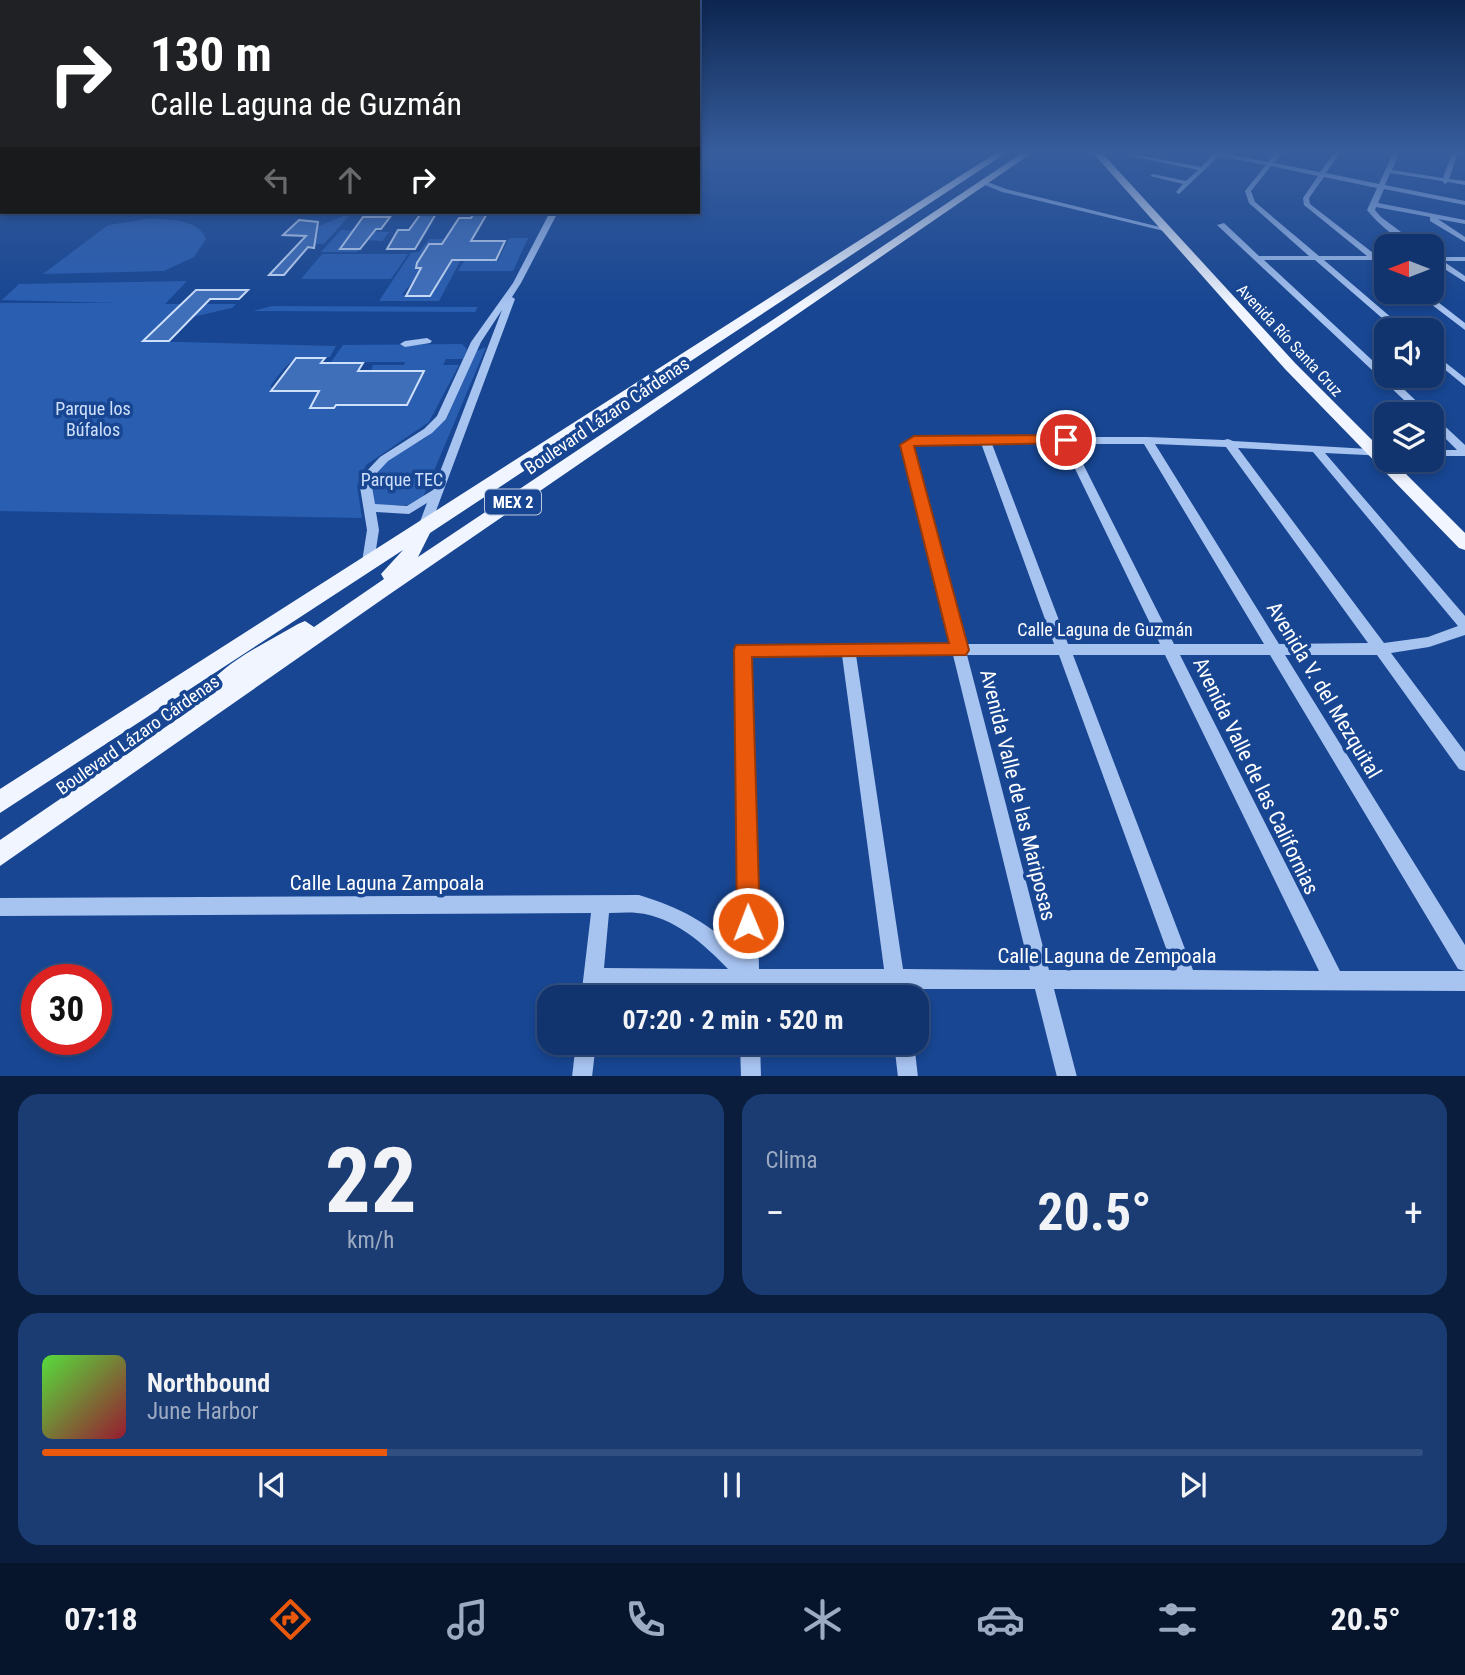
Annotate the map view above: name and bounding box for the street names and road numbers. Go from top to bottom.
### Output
street label: Avenida Río Santa Cruz [1233,280,1346,400]
street label: Boulevard Lázaro Cárdenas [521,353,693,478]
road number: MEX 2 [485,489,541,514]
street label: Avenida V. del Mezquital [1262,597,1386,783]
street label: Calle Laguna de Guzmán [1017,619,1193,640]
street label: Avenida Valle de las Californias [1188,654,1324,898]
street label: Avenida Valle de las Mariposas [975,667,1061,923]
street label: Boulevard Lázaro Cárdenas [52,670,223,799]
street label: Calle Laguna Zampoala [290,871,484,895]
street label: Calle Laguna de Zempoala [997,944,1217,968]

